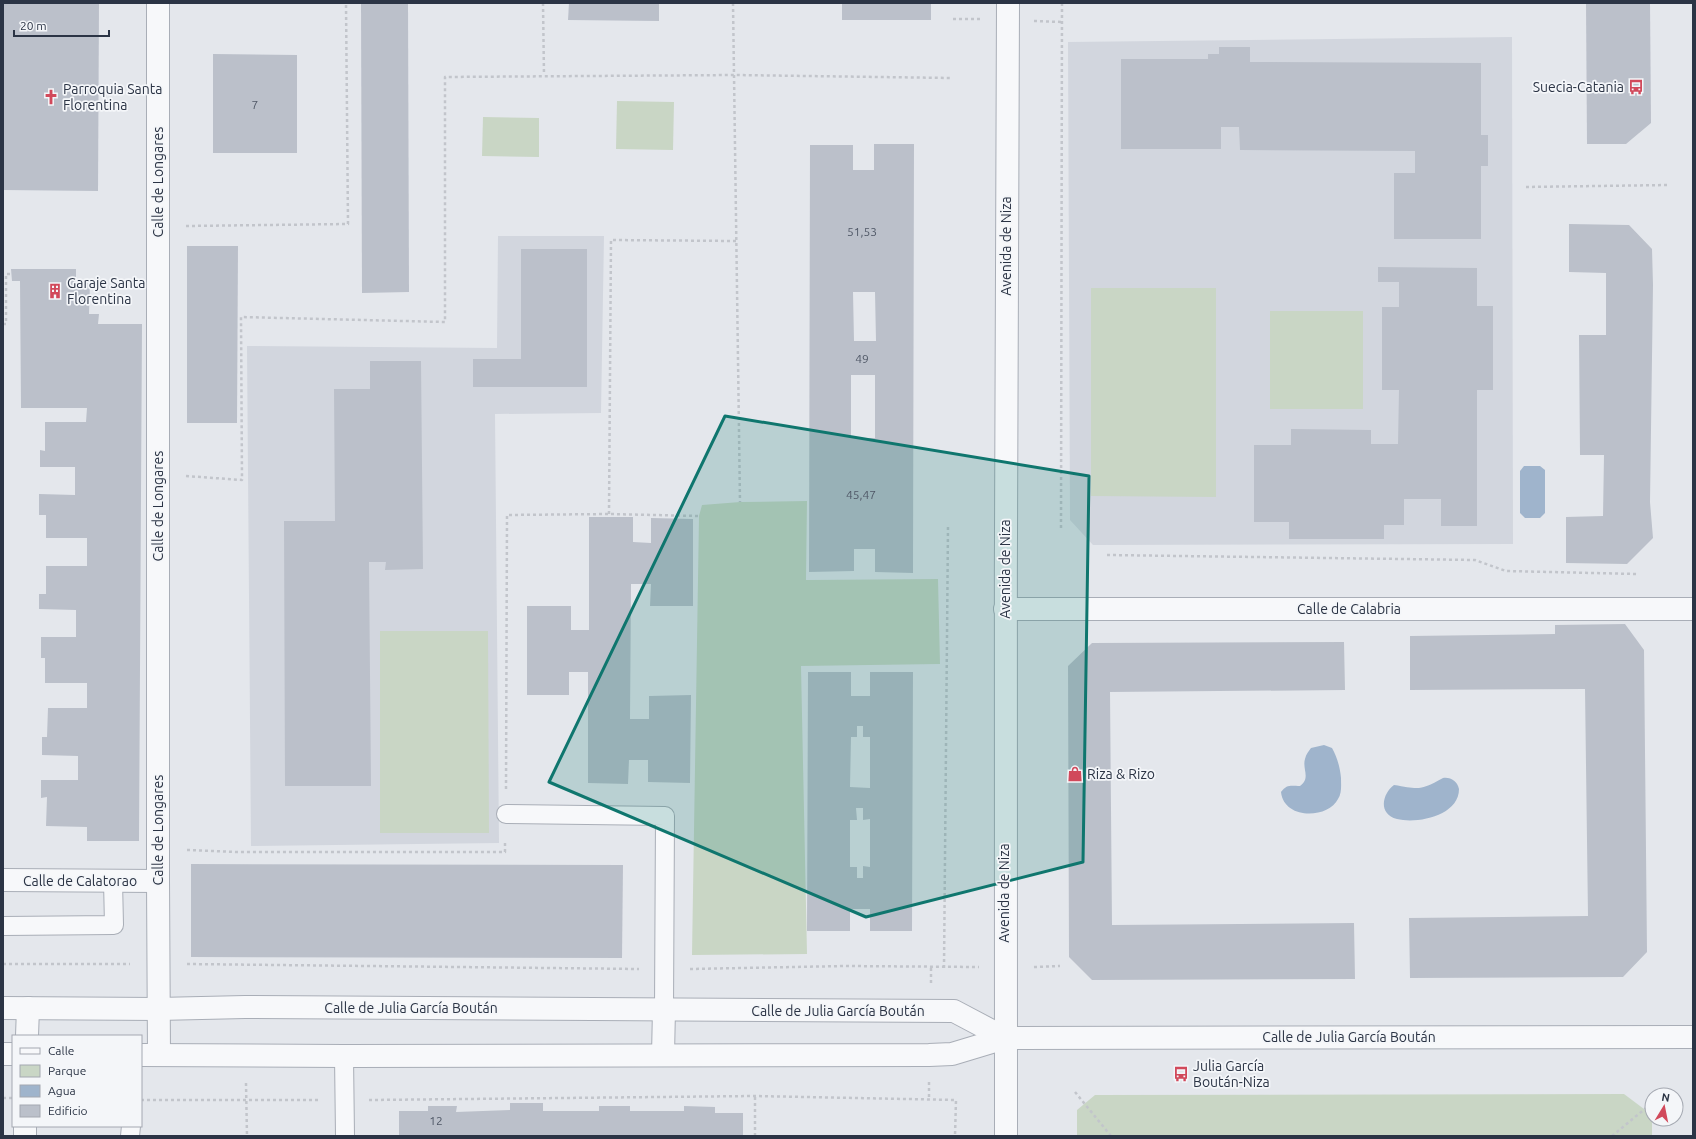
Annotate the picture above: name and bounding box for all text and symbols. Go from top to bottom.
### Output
scale bar [14,12,109,38]
text: 20 m [20,19,47,32]
bus stop icon: Suecia-Catania [1627,78,1645,96]
place label: Suecia-Catania [1533,79,1624,95]
place label: Parroquia Santa Florentina [63,81,162,113]
church icon: Parroquia Santa Florentina [42,88,60,106]
house number: 7 [252,98,258,111]
street label: Calle de Longares [150,127,166,237]
street label: Avenida de Niza [998,196,1014,296]
house number: 51,53 [847,225,877,238]
place label: Garaje Santa Florentina [67,275,146,307]
building icon: Garaje Santa Florentina [46,282,64,300]
house number: 49 [855,352,869,365]
street label: Calle de Longares [150,451,166,561]
house number: 45,47 [846,488,876,501]
street label: Avenida de Niza [997,519,1013,619]
street label: Calle de Calabria [1297,601,1401,617]
shop icon: Riza & Rizo [1066,765,1084,783]
place label: Riza & Rizo [1087,766,1155,782]
street label: Calle de Longares [150,775,166,885]
street label: Avenida de Niza [996,843,1012,943]
street label: Calle de Calatorao [23,873,137,889]
street label: Calle de Julia García Boután [324,1000,498,1016]
street label: Calle de Julia García Boután [751,1003,925,1019]
street label: Calle de Julia García Boután [1262,1029,1436,1045]
legend [12,1035,142,1127]
text: Calle [48,1044,74,1057]
place label: Julia García Boután-Niza [1193,1058,1270,1090]
text: Parque [48,1064,86,1077]
bus stop icon: Julia García Boután-Niza [1172,1065,1190,1083]
text: Agua [48,1084,76,1097]
north arrow [1644,1087,1684,1127]
text: N [1661,1091,1671,1104]
text: Edificio [48,1104,88,1117]
house number: 12 [429,1114,443,1127]

